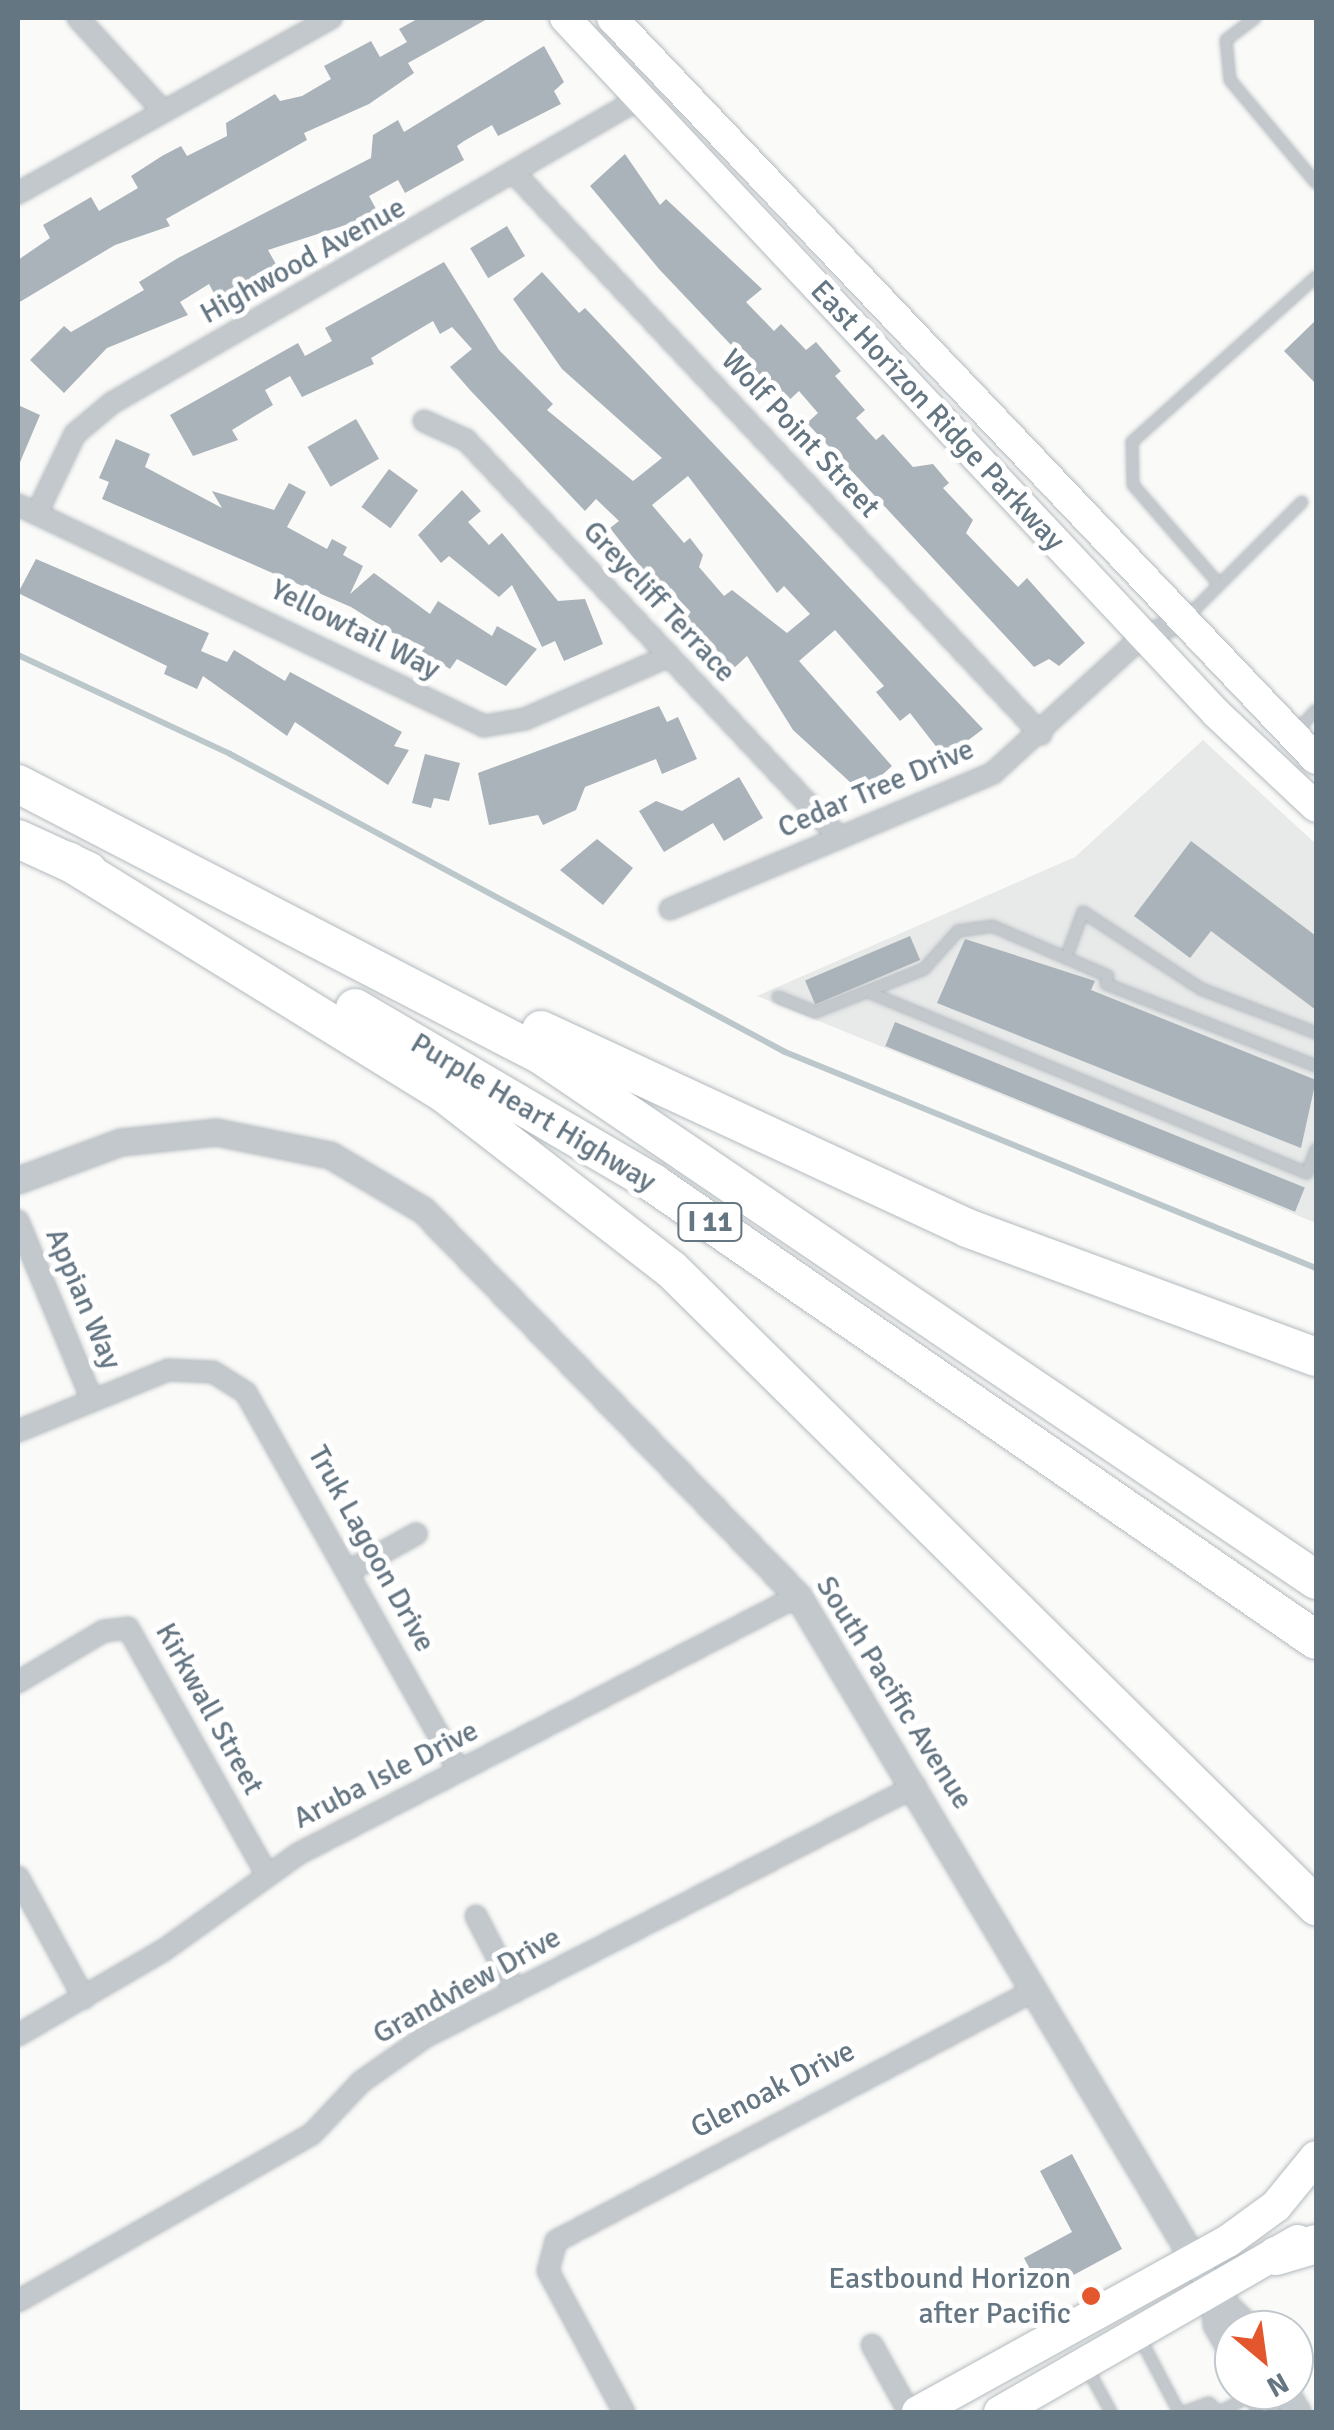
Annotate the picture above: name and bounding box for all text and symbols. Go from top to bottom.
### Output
street label: Highwood Avenue [194,190,412,332]
street label: East Horizon Ridge Parkway [802,273,1072,559]
street label: Wolf Point Street [713,342,887,526]
street label: Greycliff Terrace [575,514,743,690]
street label: Yellowtail Way [264,572,446,688]
street label: Cedar Tree Drive [773,732,979,846]
street label: Purple Heart Highway [404,1026,662,1200]
road number: I 11 [675,1199,745,1245]
street label: Appian Way [37,1223,129,1375]
street label: Truk Lagoon Drive [300,1440,442,1658]
street label: South Pacific Avenue [808,1570,980,1816]
street label: Kirkwall Street [147,1617,271,1801]
street label: Aruba Isle Drive [288,1713,484,1837]
street label: Grandview Drive [367,1920,567,2052]
street label: Glenoak Drive [685,2033,861,2147]
place label: Eastbound Horizon after Pacific [828,2261,1071,2332]
marker: Eastbound Horizon after Pacific [1080,2285,1102,2307]
north arrow [1214,2310,1314,2410]
text: N [1261,2365,1294,2404]

